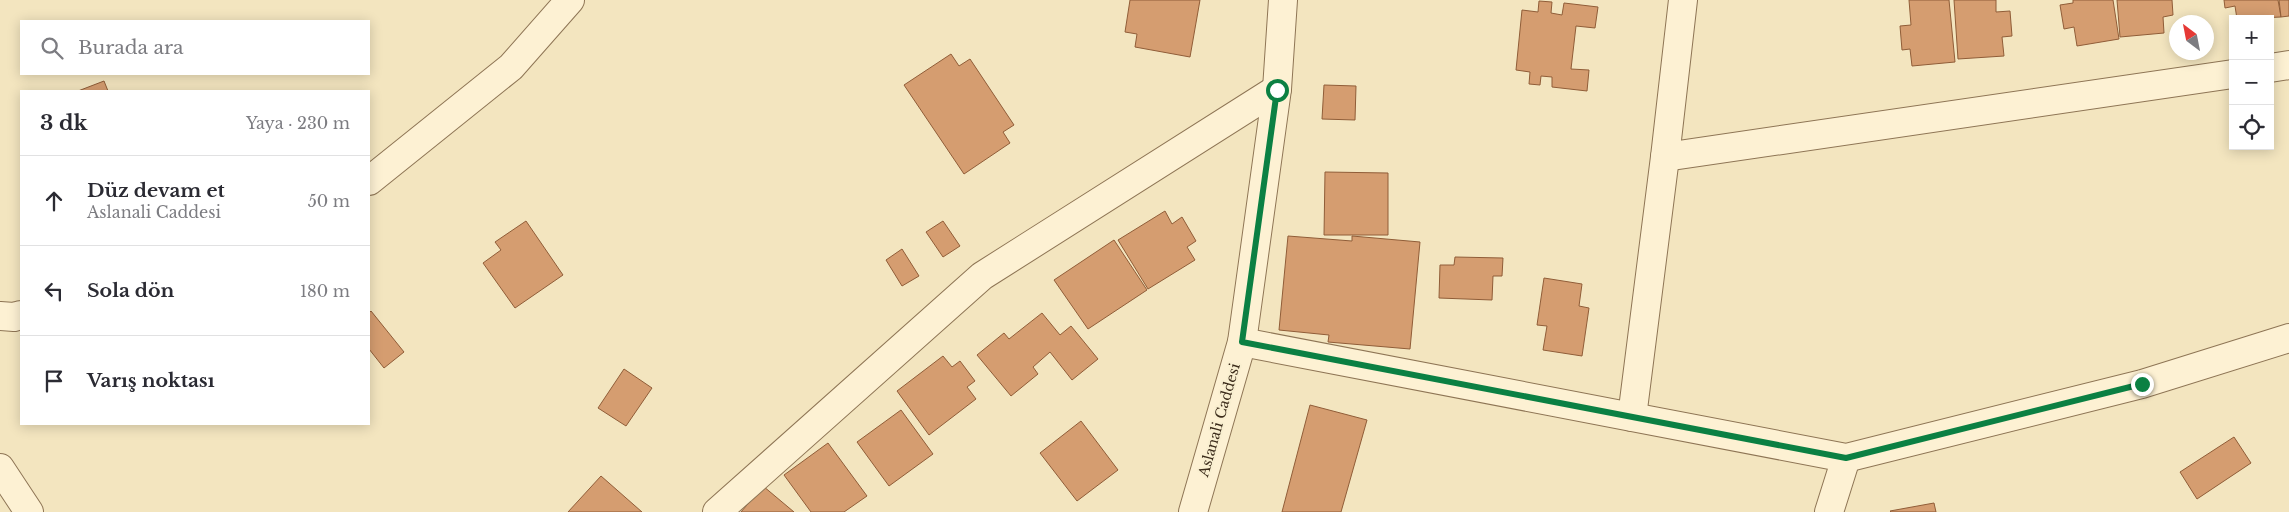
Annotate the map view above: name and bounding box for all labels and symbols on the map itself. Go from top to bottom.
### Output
north arrow [2169,15,2214,60]
route start [1266,79,1289,102]
street label: Aslanali Caddesi [1194,361,1244,480]
route end [2131,373,2154,396]

